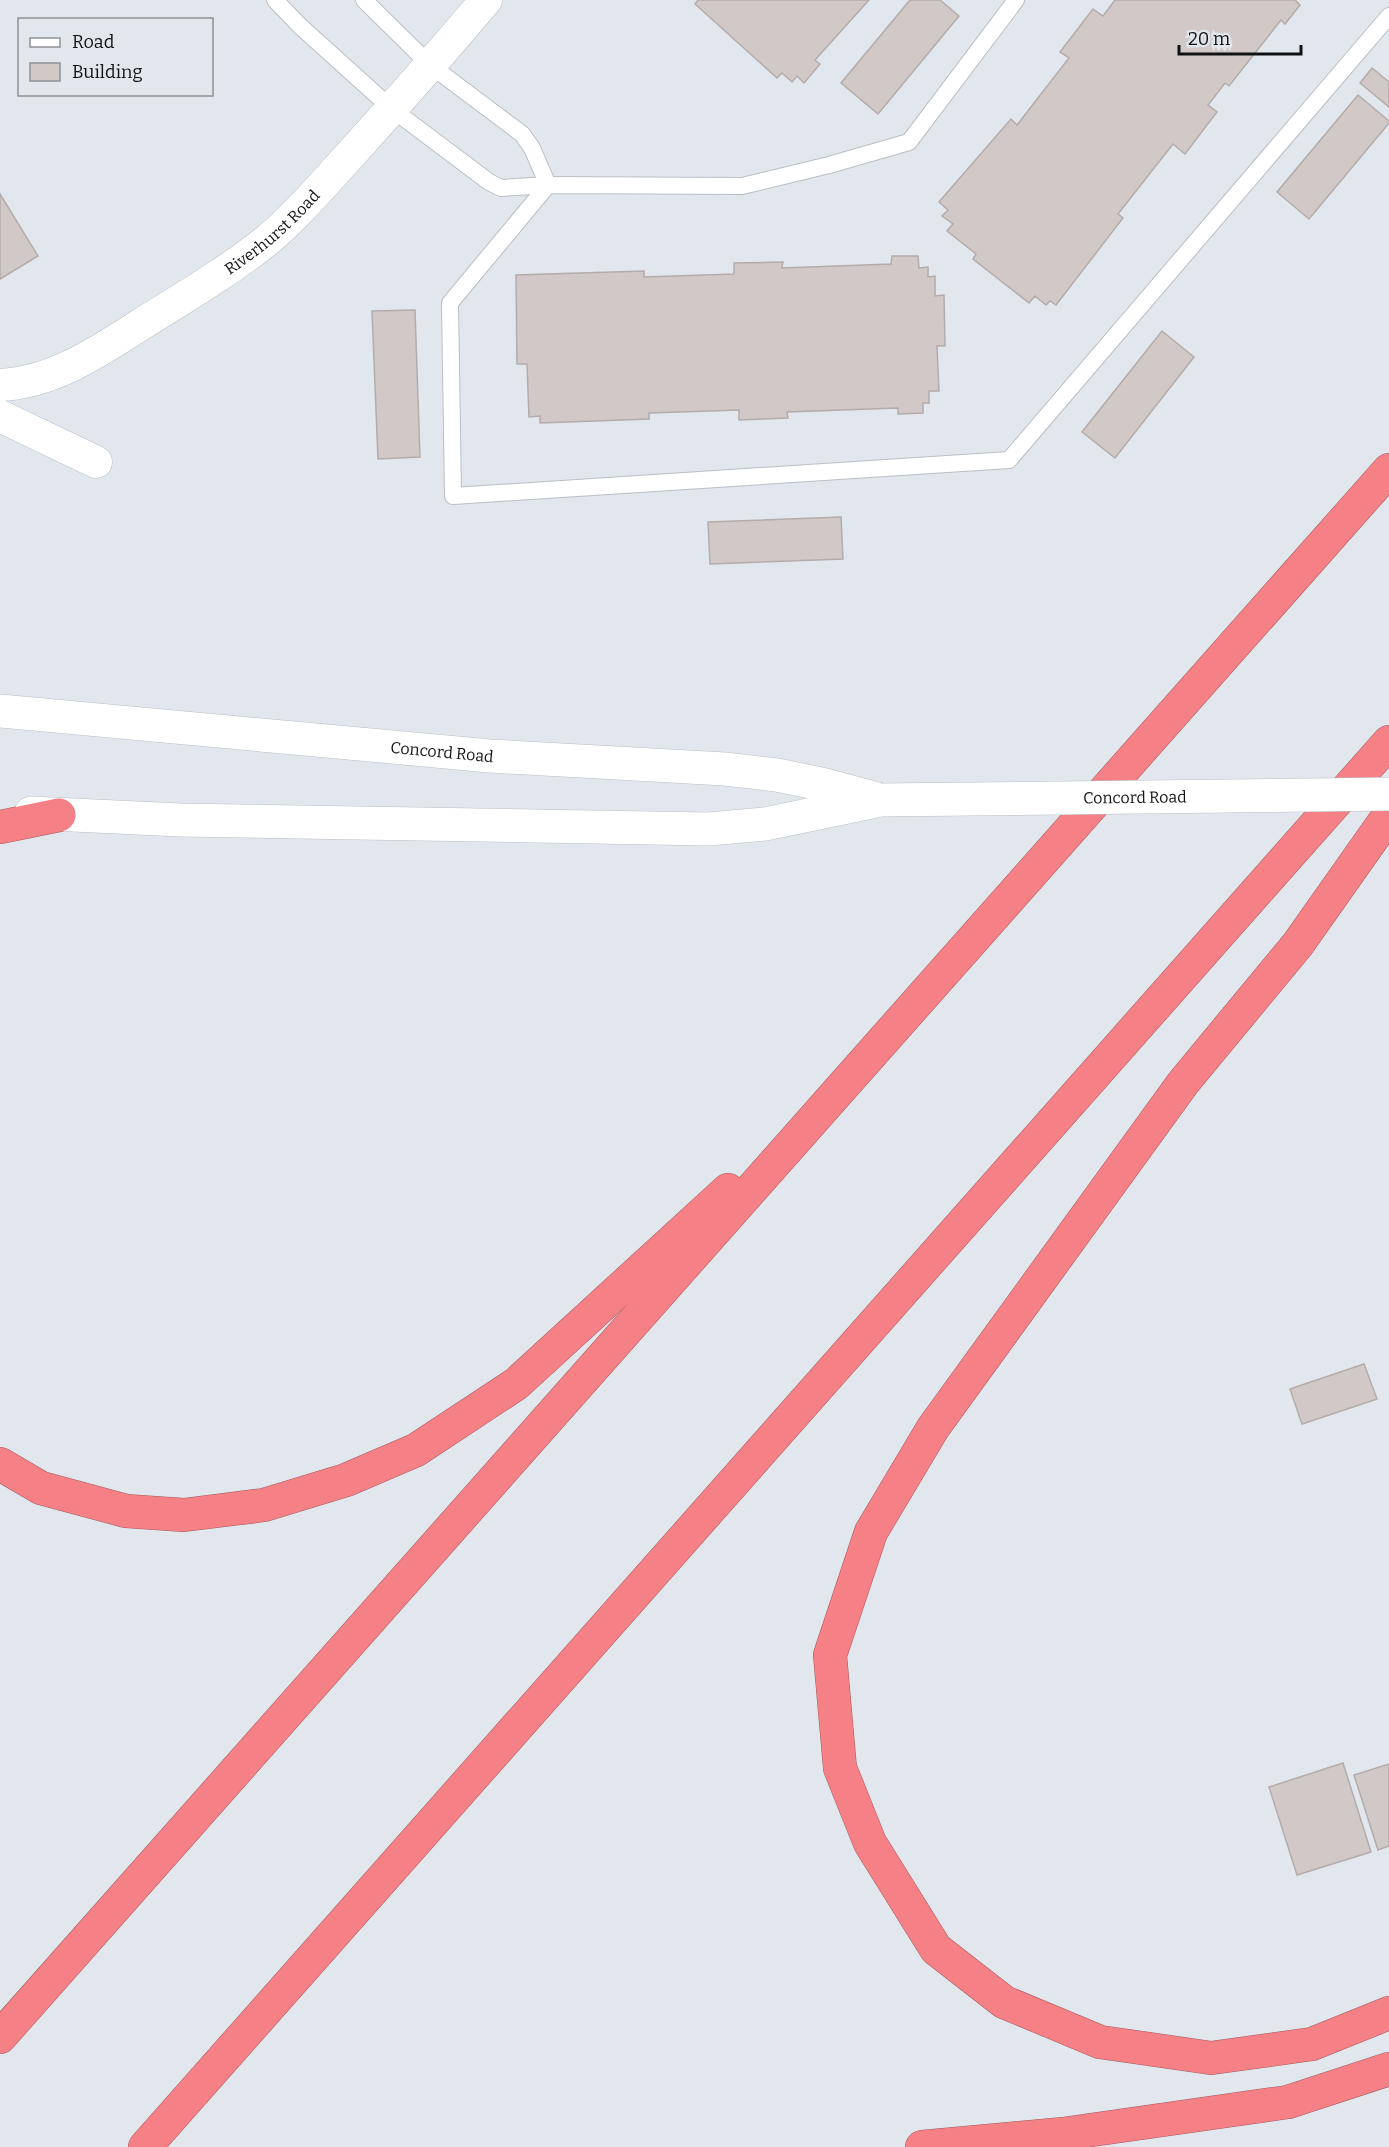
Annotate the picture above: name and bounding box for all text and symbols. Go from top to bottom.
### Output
legend [18,18,213,96]
scale bar [1179,18,1300,56]
text: 20 m [1188,28,1230,50]
text: Road [72,31,115,53]
text: Building [72,61,143,83]
street label: Riverhurst Road [221,185,324,278]
street label: Concord Road [390,737,495,766]
street label: Concord Road [1083,787,1187,807]

